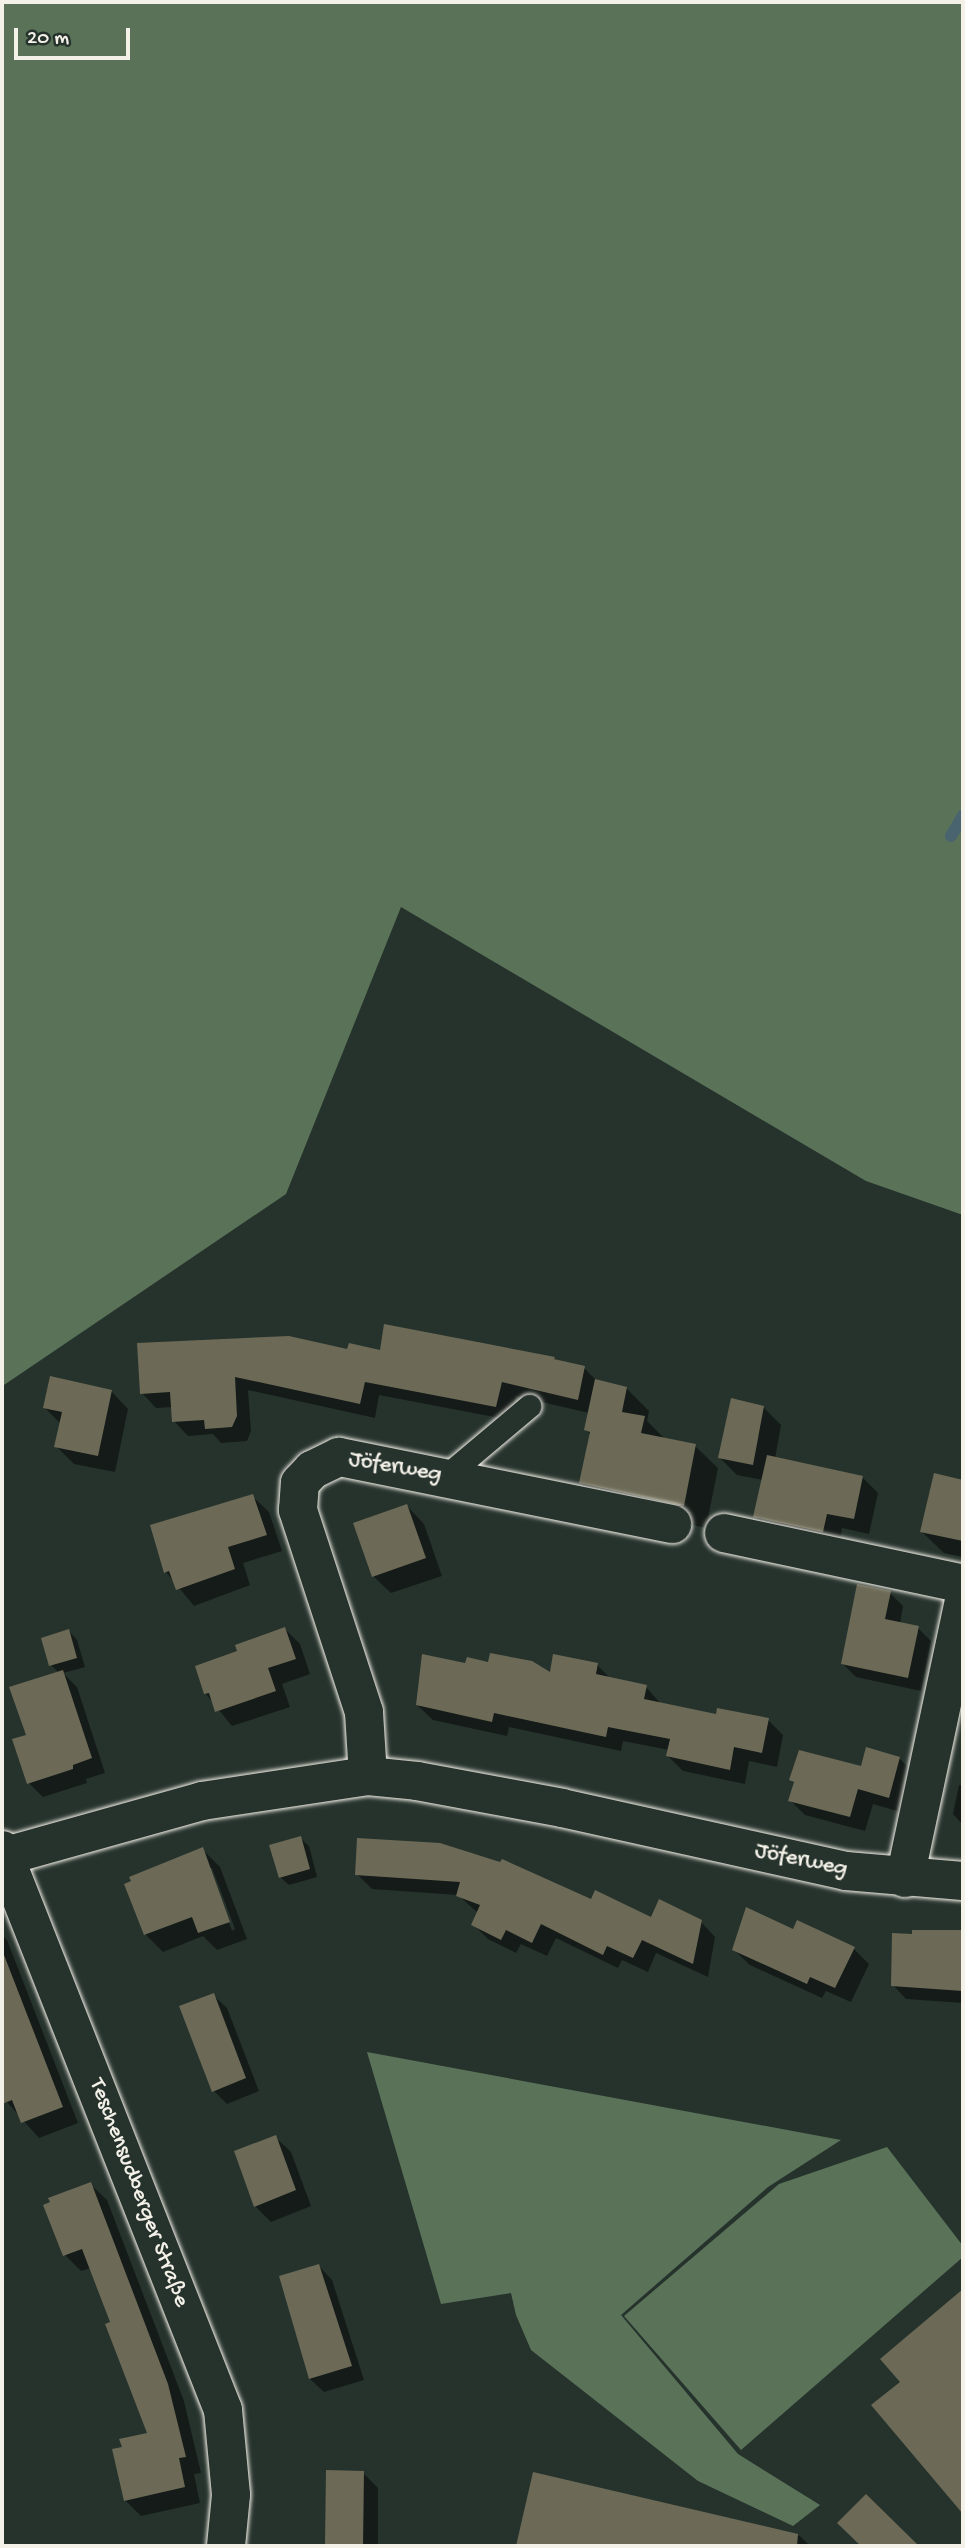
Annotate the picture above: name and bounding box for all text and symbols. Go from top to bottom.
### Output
scale bar [18,14,133,58]
text: 20 m [27,27,69,52]
street label: Jöferweg [346,1446,444,1490]
street label: Jöferweg [752,1838,850,1884]
street label: Teschensudberger Straße [82,2075,194,2311]

